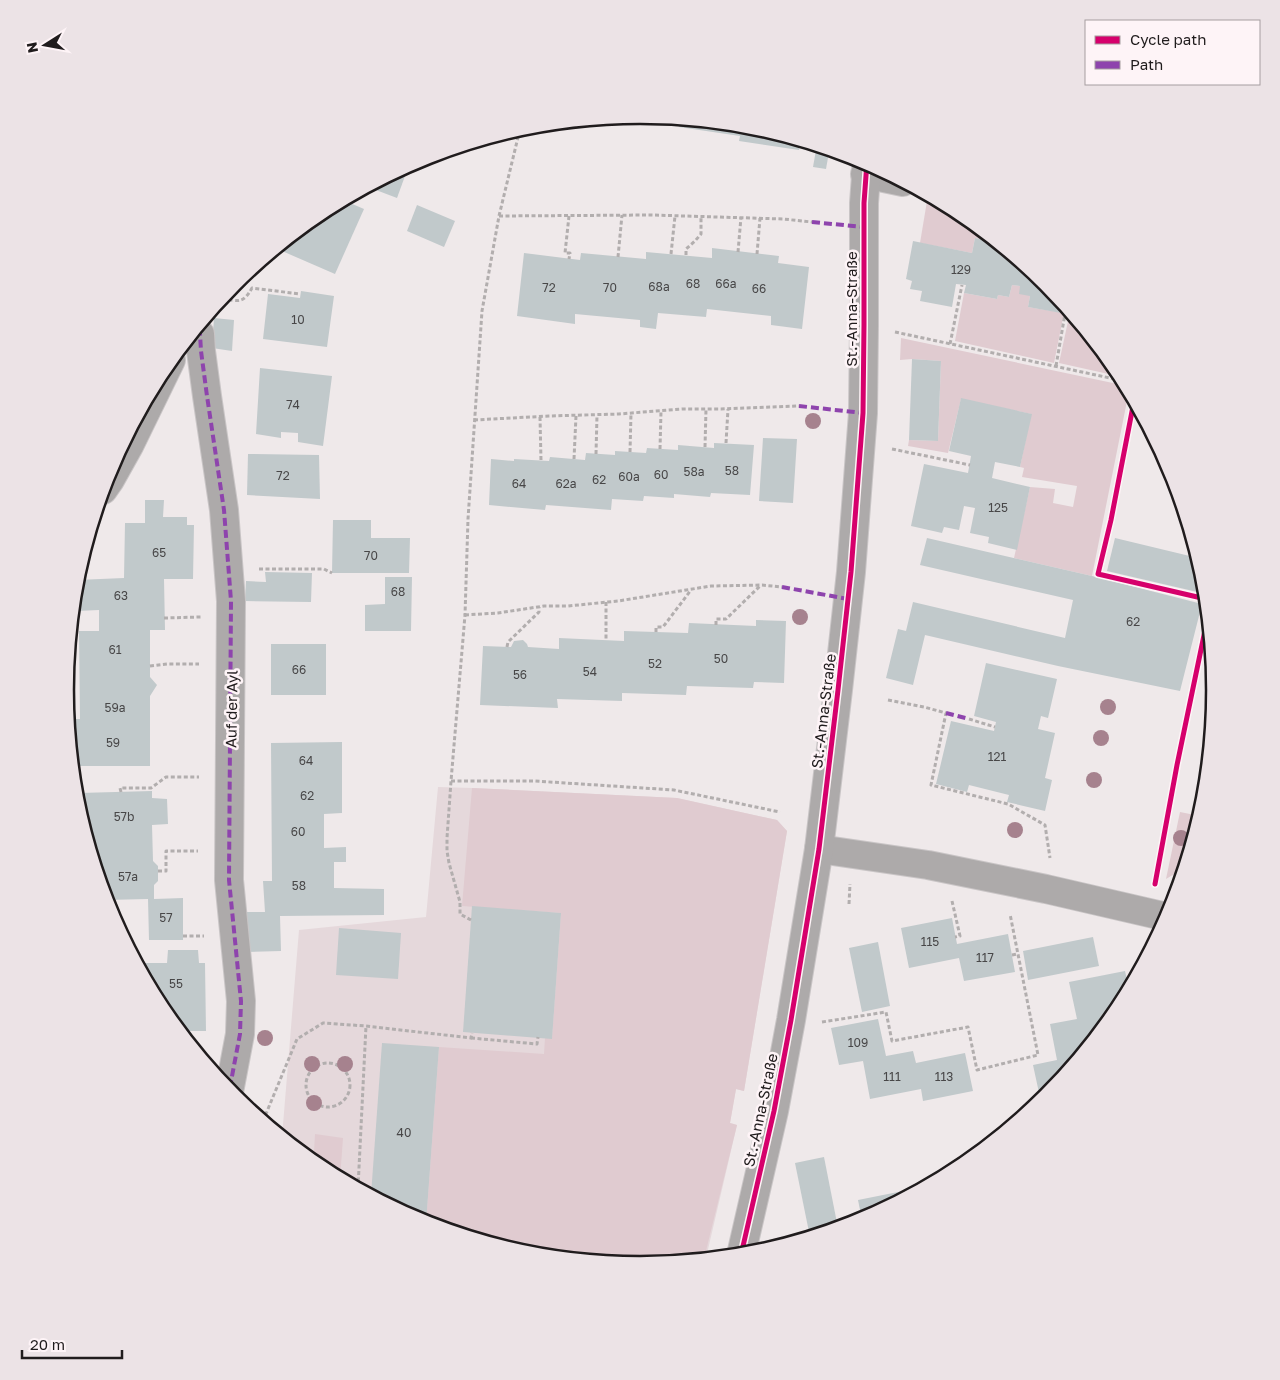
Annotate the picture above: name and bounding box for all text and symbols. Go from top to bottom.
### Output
north arrow [20,20,70,70]
legend [1085,20,1260,85]
text: Cycle path [1130,30,1206,48]
text: N [22,41,41,54]
text: Path [1130,55,1163,73]
street label: St.-Anna-Straße [842,251,860,367]
house number: 129 [951,262,971,277]
house number: 68 [686,276,700,291]
house number: 66a [715,276,737,291]
house number: 68a [648,279,670,294]
house number: 72 [542,280,556,295]
house number: 70 [603,280,617,295]
house number: 66 [752,281,766,296]
house number: 10 [291,312,305,327]
house number: 74 [286,397,300,412]
house number: 58 [725,463,739,478]
house number: 58a [683,464,705,479]
house number: 60 [654,467,668,482]
house number: 72 [276,468,290,483]
house number: 60a [618,469,640,484]
house number: 62 [592,472,606,487]
house number: 64 [512,476,526,491]
house number: 62a [555,476,577,491]
house number: 125 [988,500,1008,515]
house number: 65 [152,545,166,560]
house number: 70 [364,548,378,563]
house number: 68 [391,584,405,599]
house number: 63 [114,588,128,603]
house number: 62 [1126,614,1140,629]
house number: 61 [108,642,122,657]
house number: 50 [714,651,728,666]
street label: St.-Anna-Straße [807,652,839,769]
house number: 52 [648,656,662,671]
house number: 66 [292,662,306,677]
house number: 54 [583,664,597,679]
house number: 56 [513,667,527,682]
street label: Auf der Ayl [221,670,241,748]
house number: 59a [104,700,126,715]
house number: 59 [106,735,120,750]
house number: 121 [988,749,1006,764]
house number: 64 [299,753,313,768]
house number: 62 [300,788,314,803]
house number: 57b [114,809,134,824]
house number: 60 [291,824,305,839]
house number: 57a [118,869,138,884]
house number: 58 [292,878,306,893]
house number: 57 [159,910,173,925]
house number: 115 [921,934,939,949]
house number: 117 [976,950,994,965]
house number: 55 [169,976,183,991]
house number: 109 [848,1035,868,1050]
street label: St.-Anna-Straße [739,1051,781,1168]
house number: 111 [883,1069,901,1084]
house number: 113 [935,1069,953,1084]
house number: 40 [397,1125,411,1140]
scale bar [22,1328,122,1360]
text: 20 m [30,1335,65,1353]

